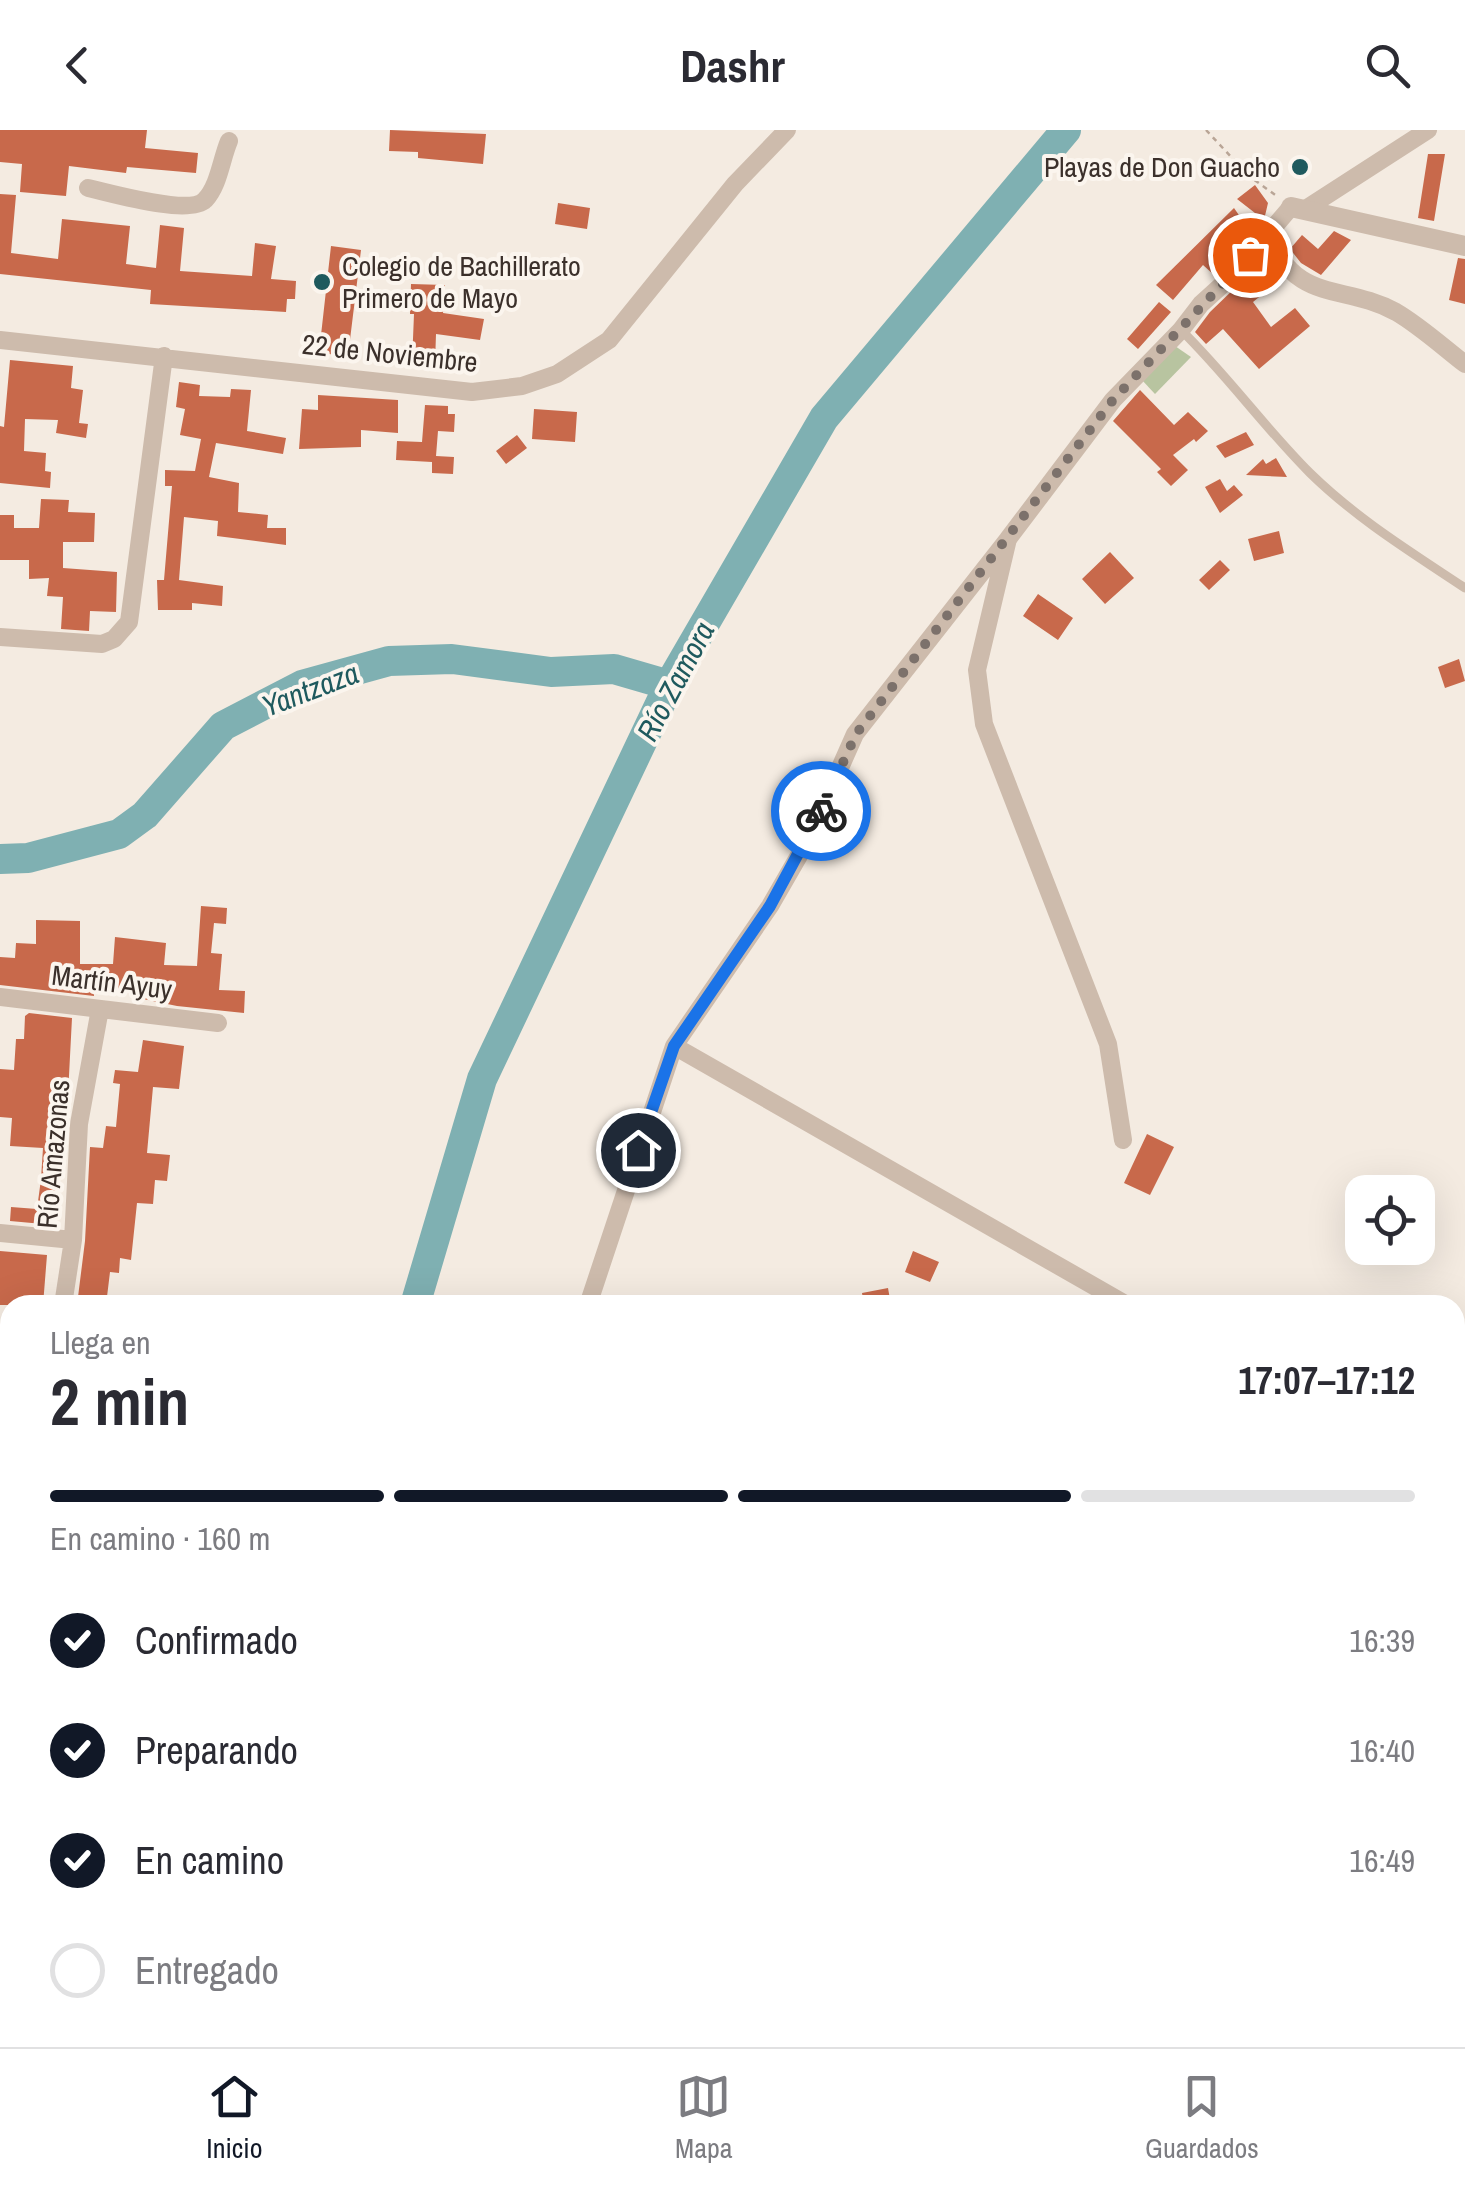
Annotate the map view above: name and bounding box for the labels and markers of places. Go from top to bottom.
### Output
place label: Playas de Don Guacho [1044,148,1280,186]
marker: Playas de Don Guacho [1289,156,1311,178]
pin [1208,213,1293,298]
place label: Colegio de Bachillerato Primero de Mayo [342,247,581,317]
marker: Colegio de Bachillerato Primero de Mayo [311,271,333,293]
pin [596,1108,681,1193]

